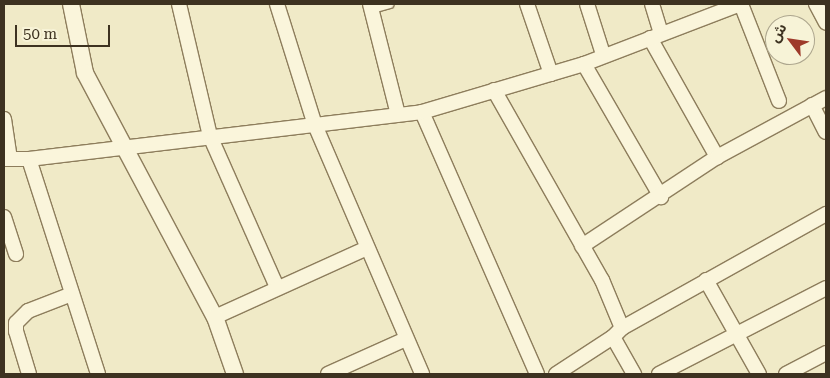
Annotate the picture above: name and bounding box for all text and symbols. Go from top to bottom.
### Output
scale bar [18,15,112,47]
north arrow [765,15,815,65]
text: ش [766,20,790,45]
text: 50 m [23,25,57,43]

